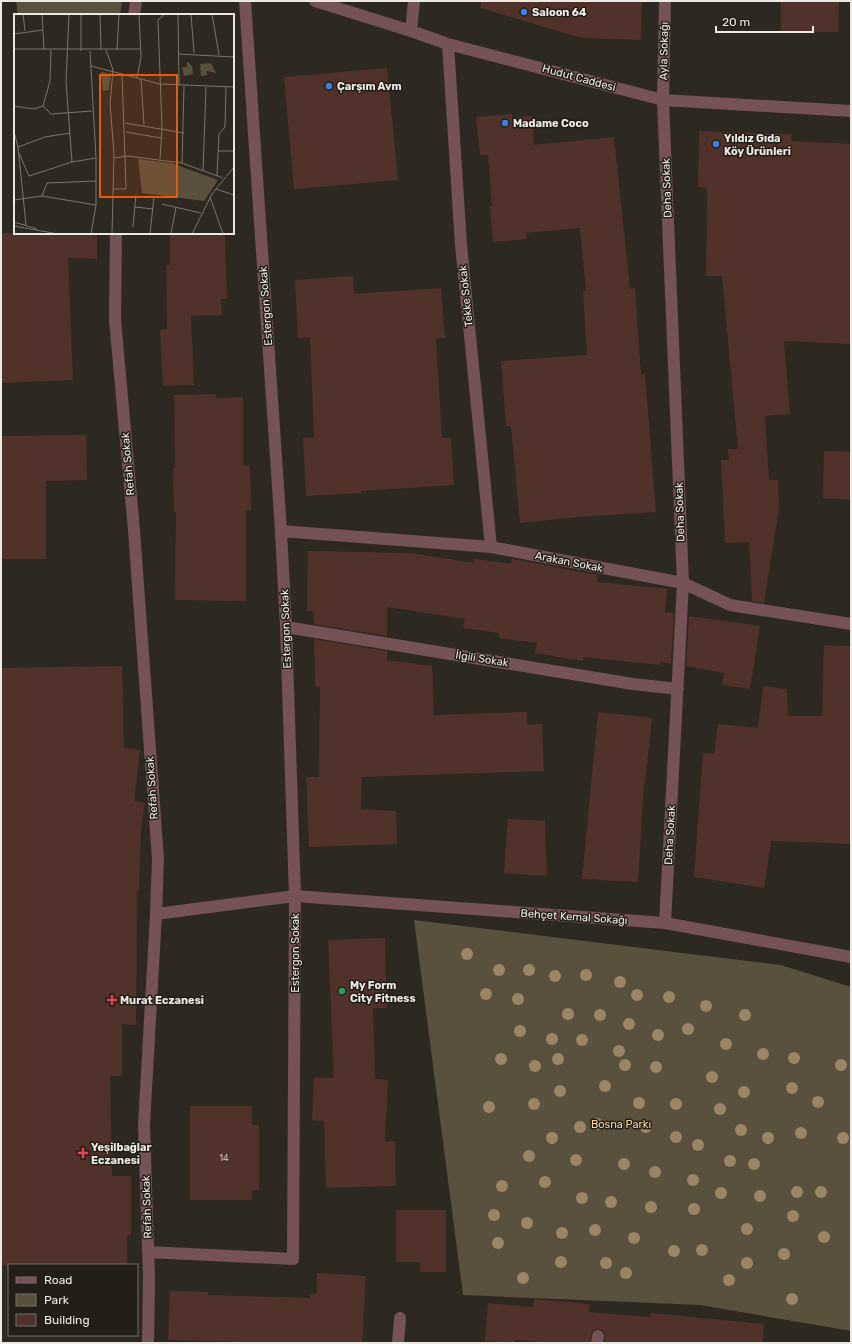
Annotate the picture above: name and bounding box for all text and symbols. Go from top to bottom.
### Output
place label: Saloon 64 [532,6,587,19]
marker: Saloon 64 [519,7,529,17]
scale bar [716,8,813,34]
inset map [14,14,234,234]
text: 20 m [722,15,750,29]
street label: Ayla Sokağı [657,22,671,80]
street label: Hudut Caddesi [541,62,617,94]
place label: Çarşım Avm [337,80,402,93]
marker: Çarşım Avm [324,81,334,91]
place label: Madame Coco [513,117,589,130]
marker: Madame Coco [500,118,510,128]
place label: Yıldız Gıda Köy Ürünleri [724,132,791,158]
marker: Yıldız Gıda Köy Ürünleri [711,139,721,149]
street label: Deha Sokak [659,158,675,218]
street label: Tekke Sokak [456,264,476,327]
street label: Estergon Sokak [257,266,275,346]
street label: Refah Sokak [119,432,137,496]
street label: Deha Sokak [672,482,688,542]
street label: Arakan Sokak [534,549,604,575]
street label: Estergon Sokak [278,589,294,669]
street label: İlgili Sokak [455,647,510,670]
street label: Refah Sokak [143,756,161,820]
street label: Deha Sokak [662,805,678,865]
street label: Behçet Kemal Sokağı [520,907,628,927]
street label: Estergon Sokak [289,913,302,993]
place label: My Form City Fitness [350,979,416,1005]
marker: My Form City Fitness [337,986,347,996]
place label: Murat Eczanesi [120,994,204,1007]
marker: Murat Eczanesi [107,995,117,1005]
park label: Bosna Parkı [591,1118,651,1131]
place label: Yeşilbağlar Eczanesi [91,1141,151,1167]
marker: Yeşilbağlar Eczanesi [78,1148,88,1158]
house number: 14 [219,1153,229,1163]
street label: Refah Sokak [139,1175,155,1239]
legend [8,1264,138,1336]
text: Road [44,1273,72,1287]
text: Park [44,1293,70,1307]
text: Building [44,1313,90,1327]

